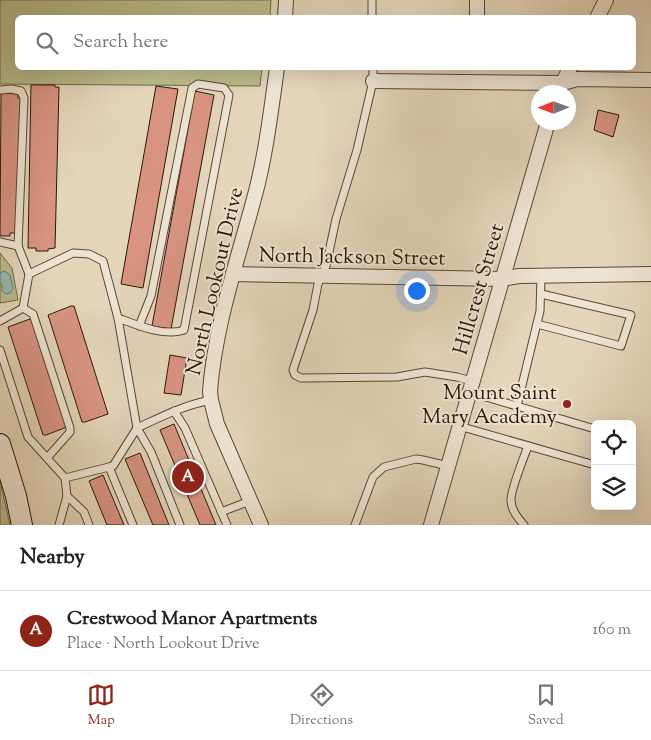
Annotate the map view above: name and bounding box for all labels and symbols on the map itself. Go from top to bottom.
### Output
north arrow [531,85,576,130]
street label: North Lookout Drive [180,184,252,378]
street label: Hillcrest Street [447,220,513,359]
street label: North Jackson Street [258,241,446,275]
your location [404,278,430,304]
place label: Mount Saint Mary Academy [422,379,558,433]
marker: Mount Saint Mary Academy [561,398,573,410]
pin: A [172,458,204,496]

